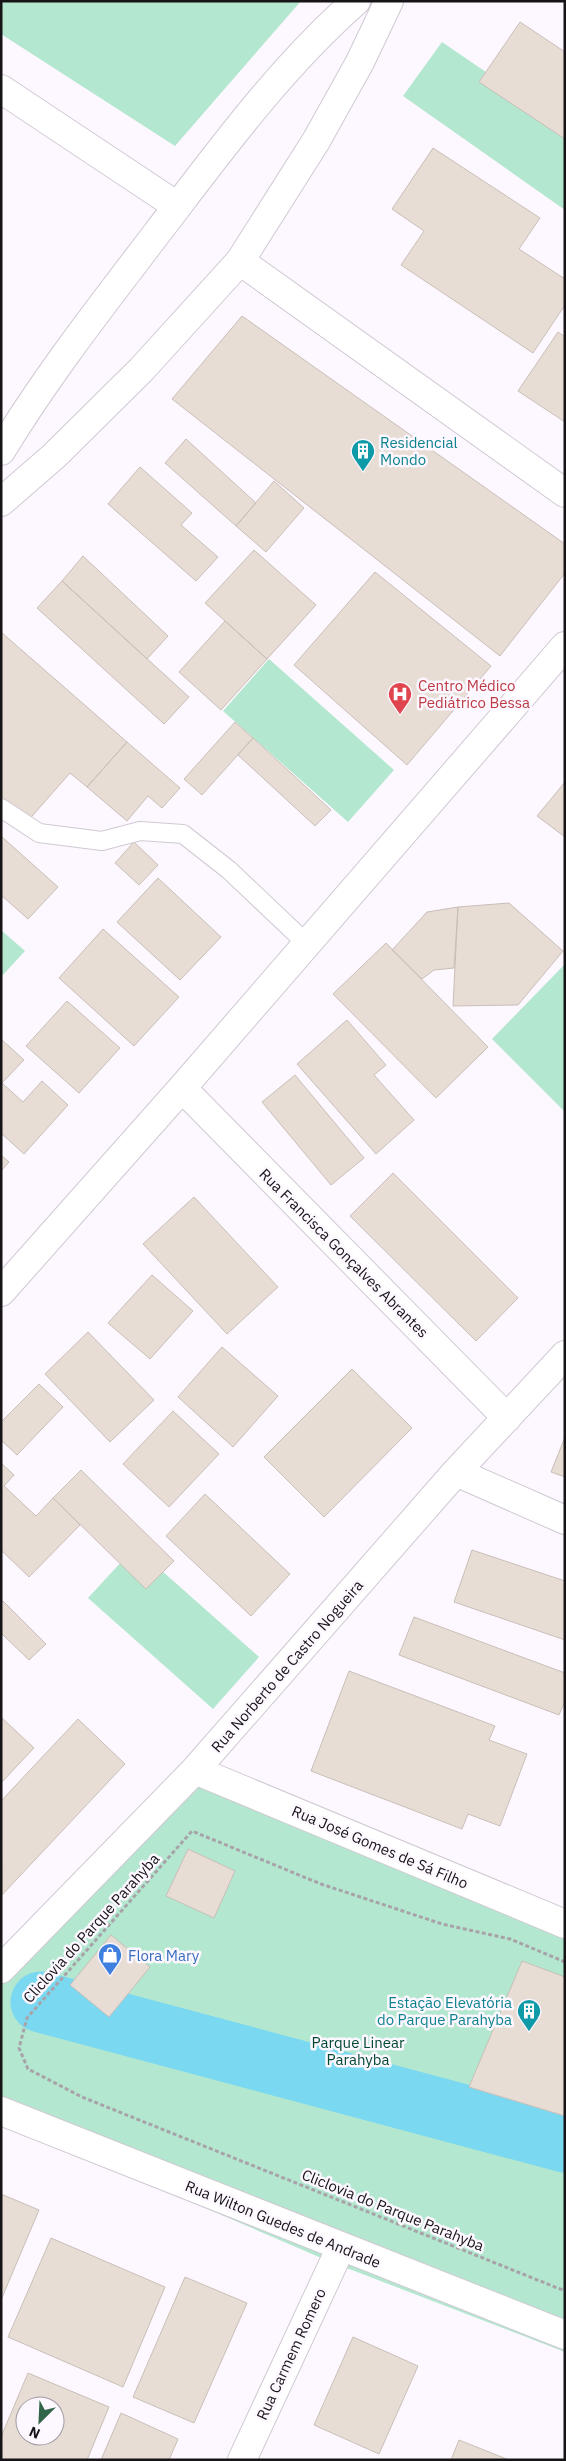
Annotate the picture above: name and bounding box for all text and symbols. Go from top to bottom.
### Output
place label: Residencial Mondo [380,433,458,469]
building icon: Residencial Mondo [350,438,376,472]
place label: Centro Médico Pediátrico Bessa [418,676,530,712]
hospital icon: Centro Médico Pediátrico Bessa [387,681,413,715]
street label: Rua Francisca Gonçalves Abrantes [255,1164,433,1342]
street label: Rua Norberto de Castro Nogueira [207,1576,367,1756]
street label: Rua José Gomes de Sá Filho [289,1801,471,1893]
street label: Cliclovia do Parque Parahyba [19,1849,163,2007]
shop icon: Flora Mary [97,1942,123,1976]
place label: Flora Mary [128,1946,200,1965]
place label: Estação Elevatória do Parque Parahyba [377,1993,512,2029]
building icon: Estação Elevatória do Parque Parahyba [516,1998,542,2032]
park label: Parque Linear Parahyba [312,2033,405,2069]
street label: Cliclovia do Parque Parahyba [299,2165,487,2255]
street label: Rua Wilton Guedes de Andrade [182,2176,384,2272]
street label: Rua Carmem Romero [252,2285,330,2423]
north arrow [15,2396,65,2446]
text: N [26,2423,43,2443]

